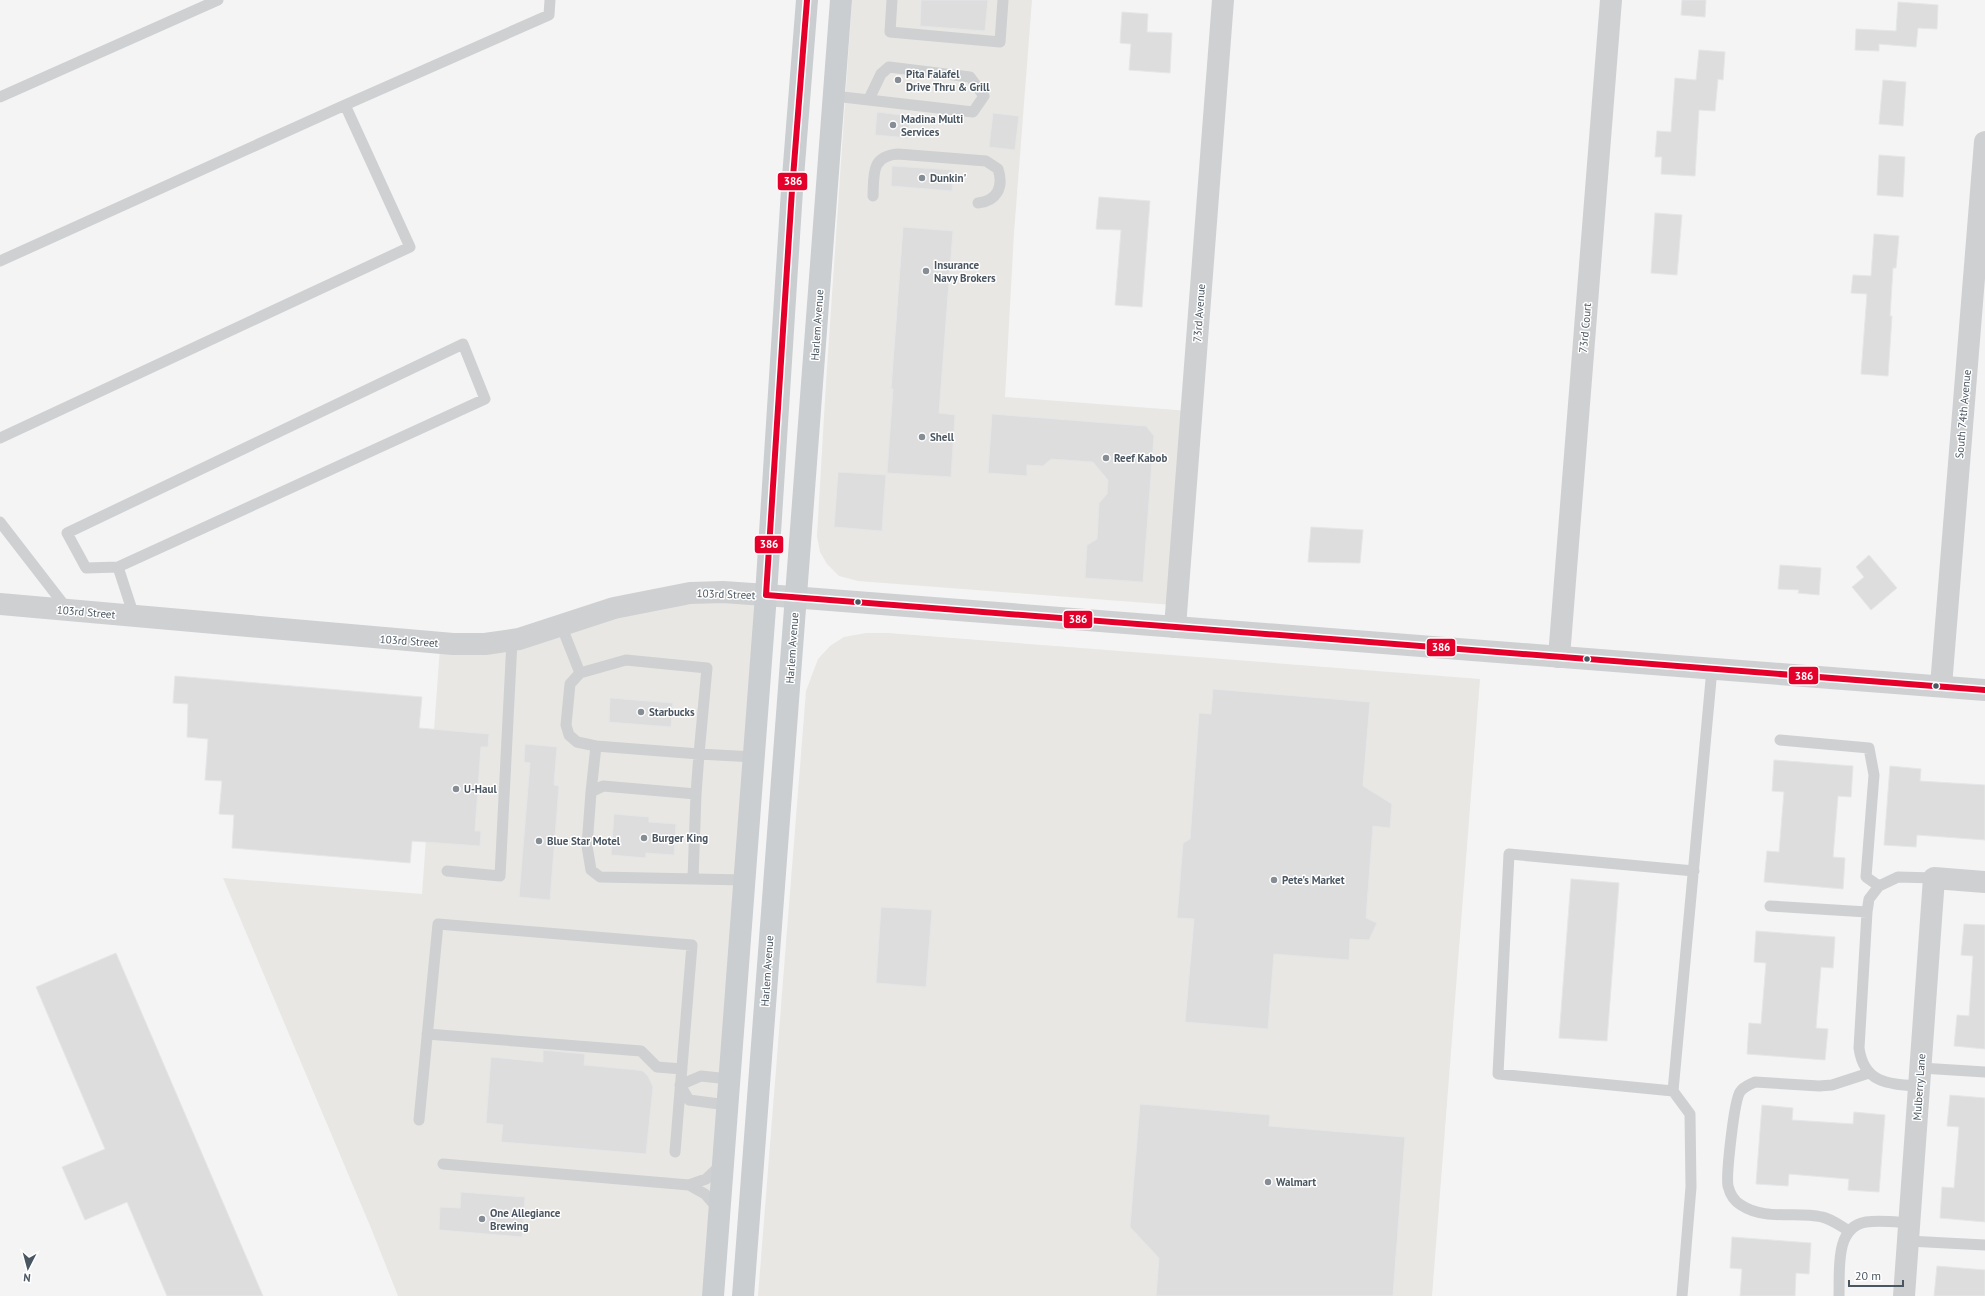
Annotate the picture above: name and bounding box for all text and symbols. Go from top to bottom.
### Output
place label: Pita Falafel Drive Thru & Grill [906,67,990,94]
marker: Pita Falafel Drive Thru & Grill [893,75,903,85]
place label: Madina Multi Services [901,112,963,139]
marker: Madina Multi Services [888,120,898,130]
place label: Dunkin' [930,171,966,185]
line badge: 386 [777,172,808,191]
marker: Dunkin' [917,173,927,183]
text: 386 [784,174,802,188]
place label: Insurance Navy Brokers [934,258,996,285]
marker: Insurance Navy Brokers [921,266,931,276]
street label: 73rd Avenue [1190,283,1208,343]
street label: Harlem Avenue [808,289,826,361]
street label: 73rd Court [1576,302,1594,354]
street label: South 74th Avenue [1952,369,1974,459]
place label: Shell [930,430,955,444]
marker: Shell [917,432,927,442]
place label: Reef Kabob [1114,451,1167,465]
marker: Reef Kabob [1101,453,1111,463]
line badge: 386 [754,535,784,554]
text: 386 [760,537,778,551]
street label: 103rd Street [696,586,756,602]
unlabelled marker [853,597,863,607]
street label: 103rd Street [56,602,116,622]
line badge: 386 [1063,610,1093,629]
street label: Harlem Avenue [783,612,801,684]
text: 386 [1069,612,1087,626]
street label: 103rd Street [379,632,439,650]
line badge: 386 [1426,638,1456,657]
text: 386 [1432,640,1450,654]
unlabelled marker [1582,654,1592,664]
line badge: 386 [1788,666,1819,685]
text: 386 [1795,669,1813,683]
unlabelled marker [1931,681,1941,691]
place label: Starbucks [649,705,695,719]
marker: Starbucks [636,707,646,717]
place label: U-Haul [464,782,497,796]
marker: U-Haul [451,784,461,794]
place label: Burger King [652,831,708,845]
marker: Burger King [639,833,649,843]
place label: Blue Star Motel [547,834,621,848]
marker: Blue Star Motel [534,836,544,846]
place label: Pete's Market [1282,873,1345,887]
marker: Pete's Market [1269,875,1279,885]
street label: Harlem Avenue [758,935,776,1007]
street label: Mulberry Lane [1910,1053,1928,1121]
place label: Walmart [1276,1175,1316,1189]
marker: Walmart [1263,1177,1273,1187]
place label: One Allegiance Brewing [490,1206,561,1233]
marker: One Allegiance Brewing [477,1214,487,1224]
north arrow [8,1248,48,1288]
scale bar [1849,1262,1903,1288]
text: 20 m [1855,1268,1881,1283]
text: N [23,1271,31,1285]

